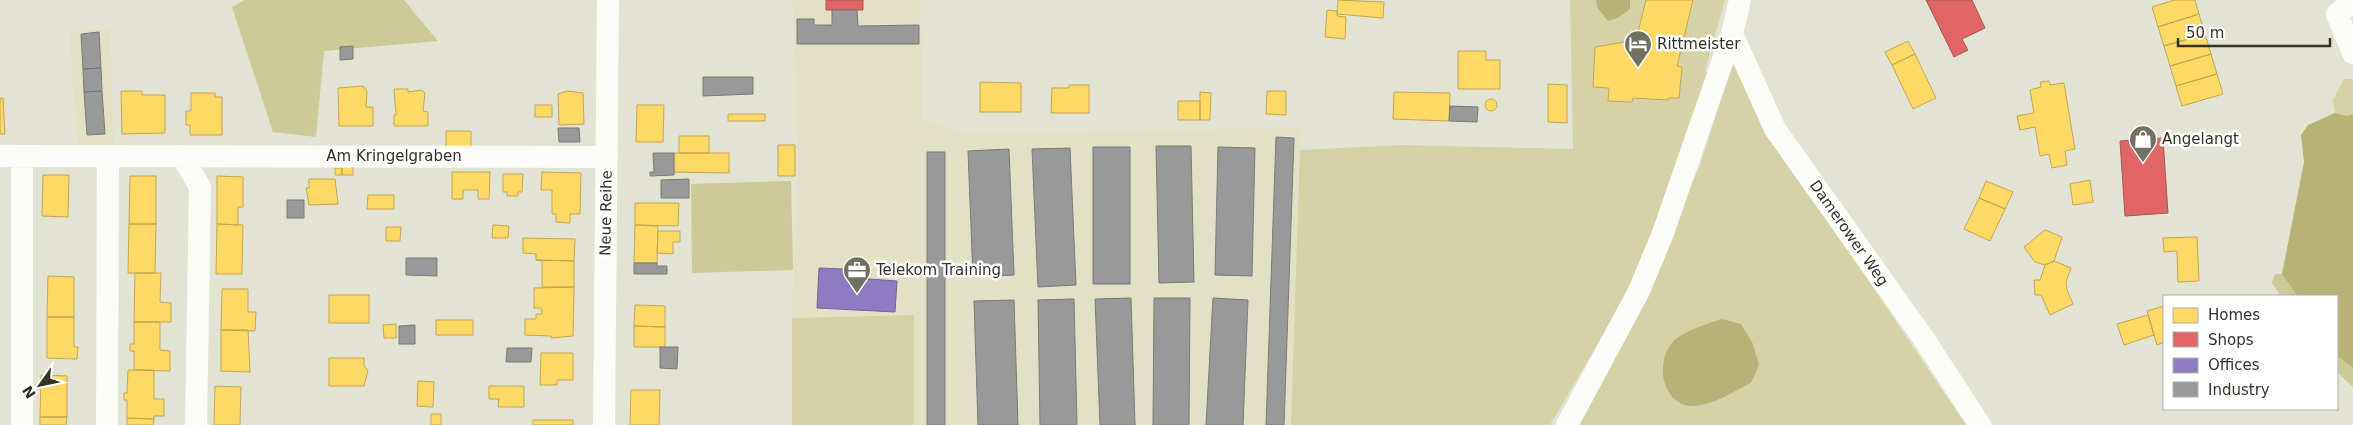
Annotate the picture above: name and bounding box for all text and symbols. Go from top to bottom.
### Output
scale bar [2178,15,2330,47]
text: 50 m [2186,24,2224,42]
hotel icon: Rittmeister [1623,29,1653,68]
place label: Rittmeister [1657,35,1741,53]
shop icon: Angelangt [2128,124,2158,163]
place label: Angelangt [2162,130,2239,148]
street label: Am Kringelgraben [326,147,462,165]
street label: Neue Reihe [596,170,616,256]
street label: Damerower Weg [1806,177,1892,289]
office icon: Telekom Training [842,255,872,294]
place label: Telekom Training [875,261,1001,279]
legend [2163,295,2338,410]
text: Homes [2208,306,2260,324]
text: Shops [2208,331,2254,349]
text: Offices [2208,356,2260,374]
north arrow [15,360,65,410]
text: Industry [2208,381,2270,399]
text: N [19,383,39,401]

